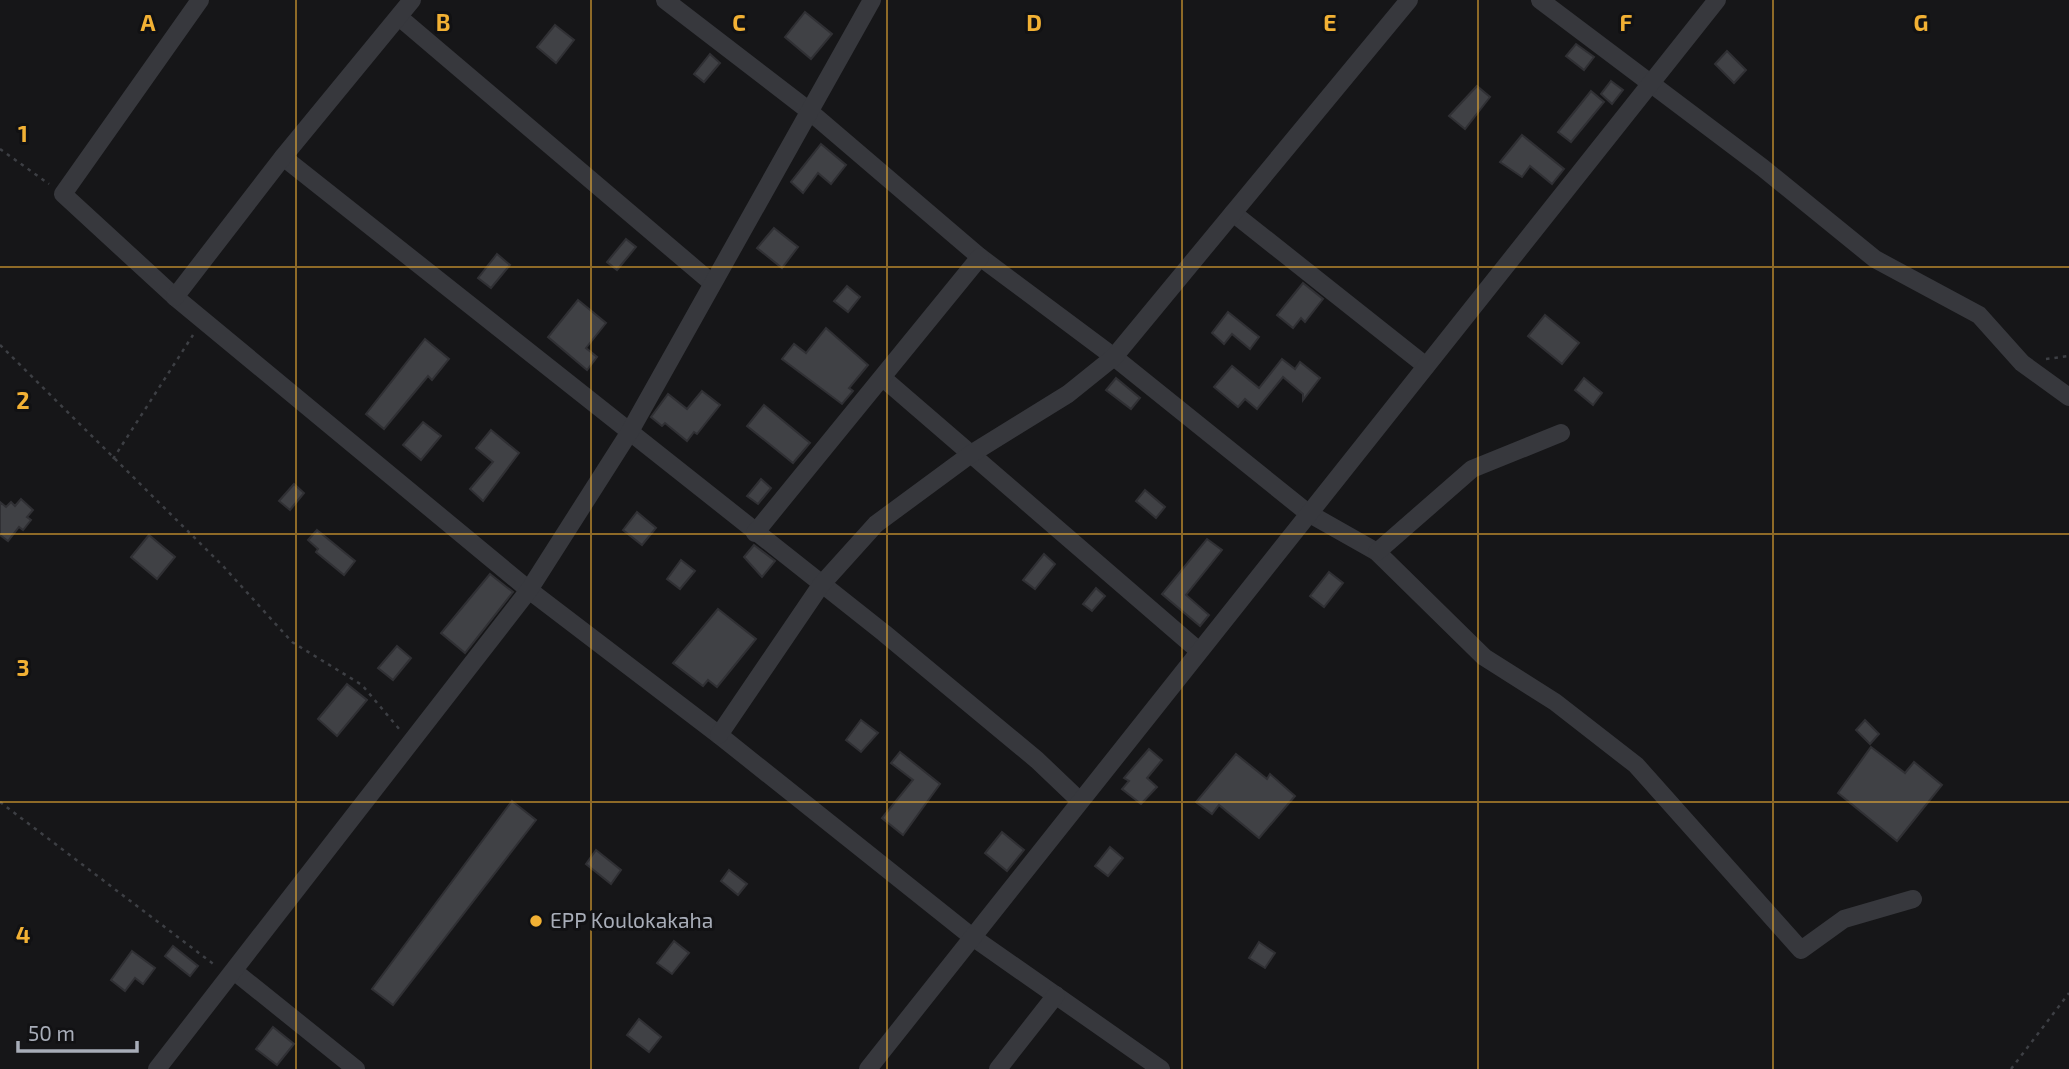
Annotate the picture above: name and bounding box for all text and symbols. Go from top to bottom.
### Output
text: A [140,8,156,36]
text: B [436,8,450,36]
text: C [732,8,746,36]
text: D [1026,8,1042,36]
text: E [1323,8,1337,36]
text: F [1620,8,1633,36]
text: G [1914,8,1928,36]
text: 1 [18,119,28,147]
text: 2 [16,386,30,414]
text: 3 [16,653,30,681]
place label: EPP Koulokakaha [550,907,713,932]
marker: EPP Koulokakaha [528,913,544,929]
text: 4 [16,920,30,948]
scale bar [18,1010,136,1054]
text: 50 m [28,1020,75,1045]

